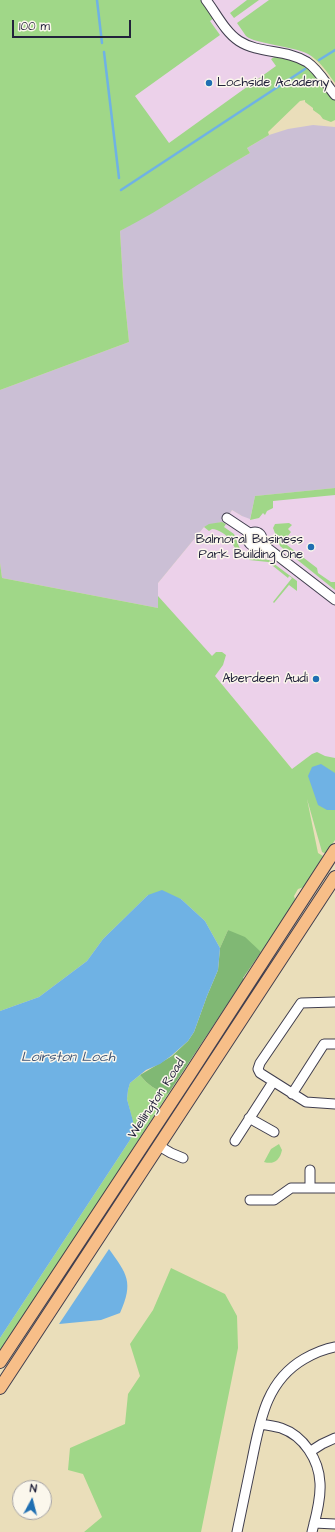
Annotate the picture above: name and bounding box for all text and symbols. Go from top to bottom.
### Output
scale bar [14,12,133,38]
text: 100 m [19,18,50,35]
place label: Lochside Academy [217,75,329,91]
marker: Lochside Academy [204,78,214,88]
place label: Balmoral Business Park Building One [196,532,303,563]
marker: Balmoral Business Park Building One [306,542,316,552]
place label: Aberdeen Audi [222,671,308,687]
marker: Aberdeen Audi [311,674,321,684]
water label: Loirston Loch [21,1050,115,1066]
street label: Wellington Road [125,1056,189,1142]
north arrow [12,1480,52,1520]
text: N [29,1481,38,1496]

